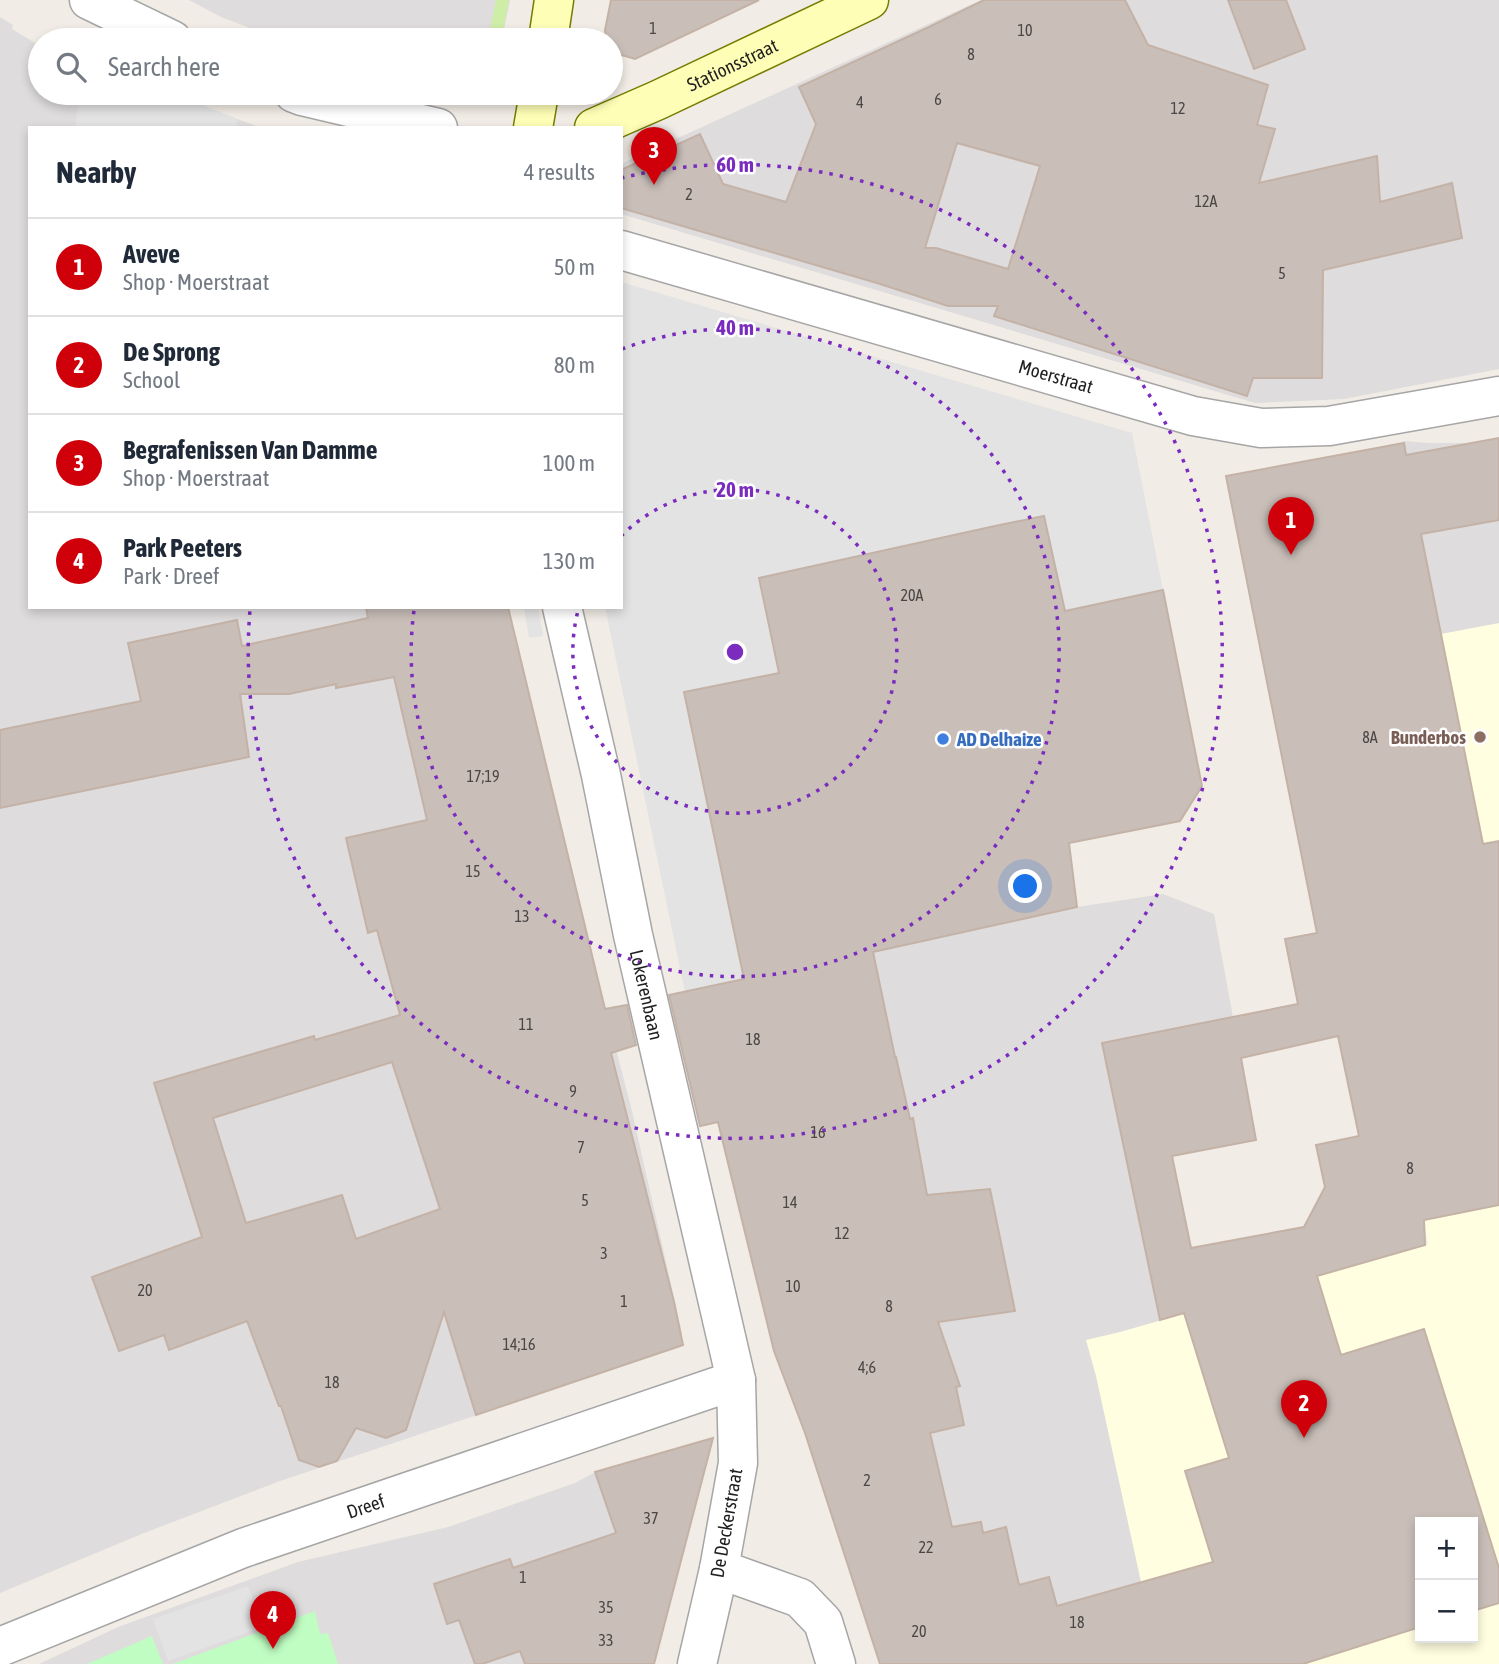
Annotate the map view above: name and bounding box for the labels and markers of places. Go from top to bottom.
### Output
pin: 3 [631,127,677,185]
pin: 1 [1268,497,1314,555]
centre of rings [723,640,747,664]
place label: Bunderbos [1391,726,1466,748]
place label: AD Delhaize [956,728,1042,750]
marker: Bunderbos [1472,729,1488,745]
marker: AD Delhaize [935,731,951,747]
pin: 2 [1281,1380,1327,1438]
pin: 4 [250,1591,296,1649]

